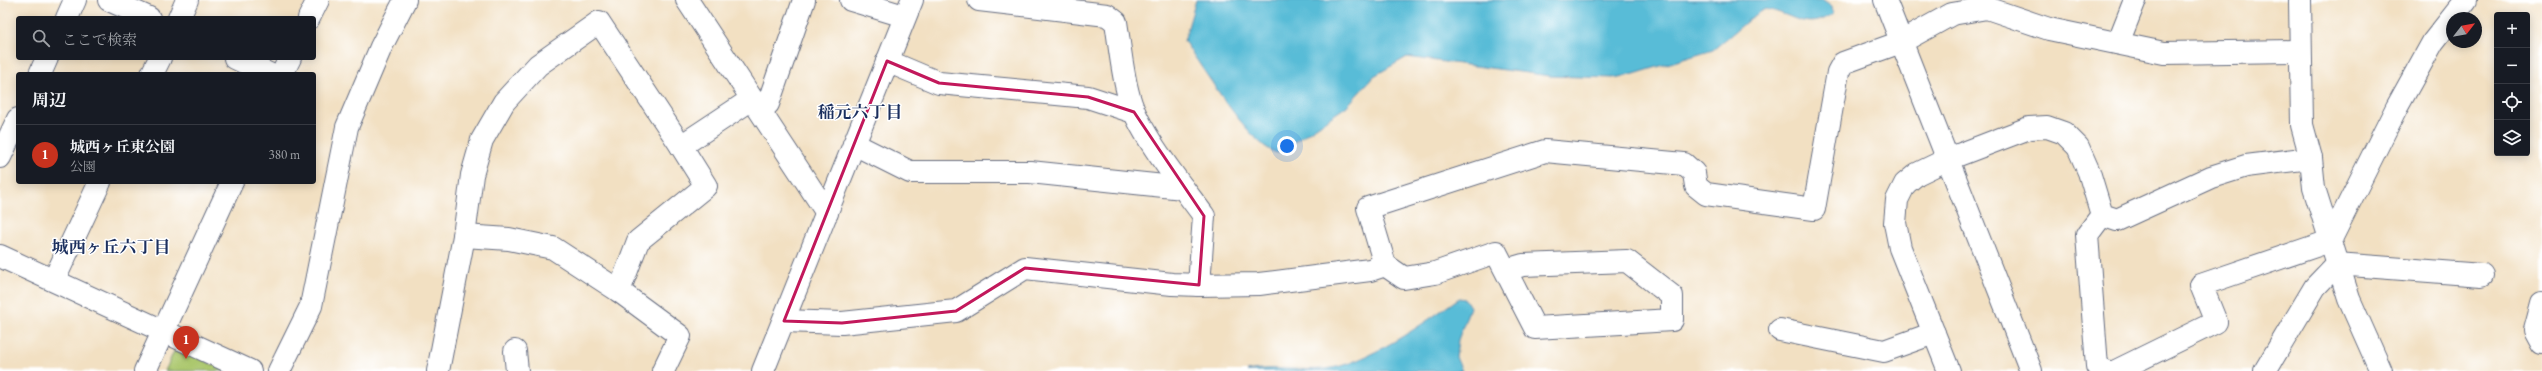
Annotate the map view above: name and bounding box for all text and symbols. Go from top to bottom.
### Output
north arrow [2446,12,2482,48]
map controls [2494,12,2530,156]
button: + [2494,12,2530,48]
search box [16,16,316,60]
icon: search [30,27,52,49]
text: ここで検索 [62,30,137,49]
button: − [2494,48,2530,84]
button: locate [2494,84,2530,120]
text: 周辺 [32,89,66,111]
district label: 稲元六丁目 [818,101,903,123]
button: layers [2494,120,2530,156]
your location [1277,136,1297,156]
text: 城西ヶ丘東公園 [70,137,175,156]
text: 1 [42,146,48,163]
text: 380 m [269,146,300,163]
text: 公園 [70,158,96,175]
district label: 城西ヶ丘六丁目 [52,236,171,258]
pin: 1 [173,326,199,359]

